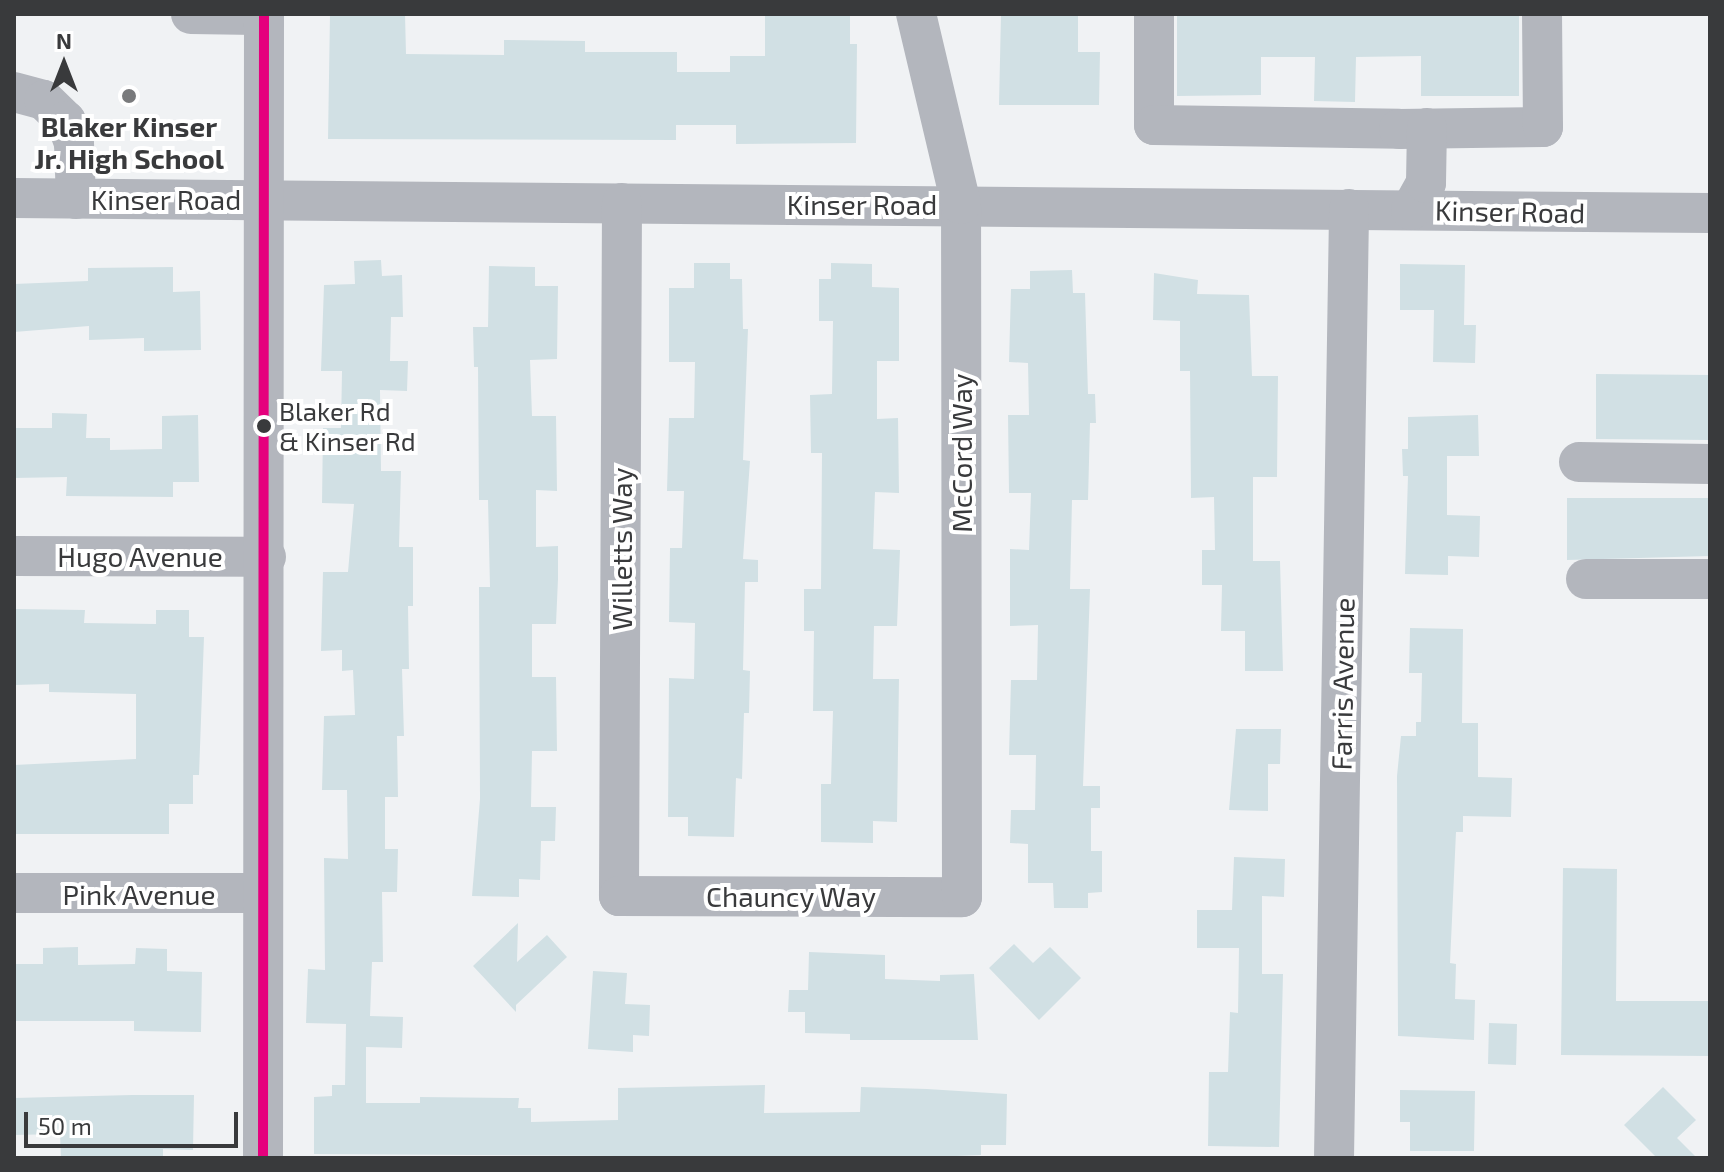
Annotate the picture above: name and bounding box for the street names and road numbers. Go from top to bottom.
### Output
street label: Kinser Road [91,182,241,216]
street label: Kinser Road [787,187,937,221]
street label: Kinser Road [1434,193,1586,229]
street label: McCord Way [944,373,978,533]
street label: Willetts Way [604,467,638,631]
street label: Hugo Avenue [57,539,223,573]
street label: Farris Avenue [1324,597,1360,771]
street label: Pink Avenue [62,877,216,911]
street label: Chauncy Way [706,879,876,913]

